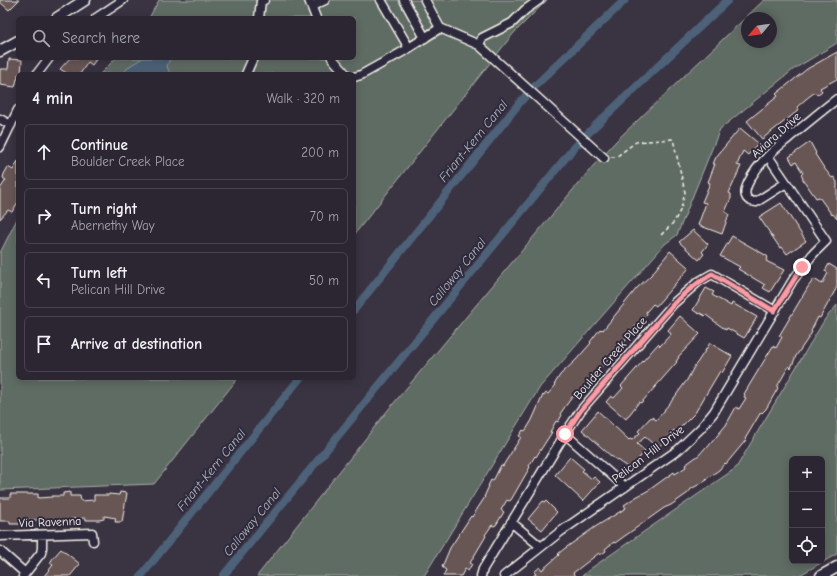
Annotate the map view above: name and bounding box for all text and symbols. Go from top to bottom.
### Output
north arrow [741,12,777,48]
search box [16,16,356,60]
icon: search [30,27,52,49]
text: Search here [62,29,140,47]
text: 4 min [32,89,73,108]
text: Walk · 320 m [266,91,340,106]
water label: Friant-Kern Canal [435,97,511,185]
street label: Aviara Drive [748,109,804,161]
text: Continue [71,136,128,154]
icon: ahead [33,141,55,163]
text: 200 m [301,145,339,160]
text: Boulder Creek Place [71,154,185,169]
text: Turn right [71,200,137,218]
icon: right [33,205,55,227]
text: 70 m [310,209,339,224]
text: Abernethy Way [71,218,155,233]
water label: Calloway Canal [425,235,489,309]
route end [793,258,811,276]
text: Turn left [71,264,127,282]
icon: left [33,269,55,291]
text: 50 m [309,273,339,288]
text: Pelican Hill Drive [71,282,165,297]
street label: Boulder Creek Place [570,314,650,402]
icon: arrive [33,333,55,355]
text: Arrive at destination [71,335,202,353]
street label: Pelican Hill Drive [609,422,687,486]
route start [556,425,574,443]
water label: Friant-Kern Canal [173,426,249,514]
map controls [789,456,825,564]
button: + [789,456,825,492]
water label: Calloway Canal [220,485,284,559]
button: − [789,492,825,528]
street label: Via Ravenna [18,514,82,530]
button: locate [789,528,825,564]

